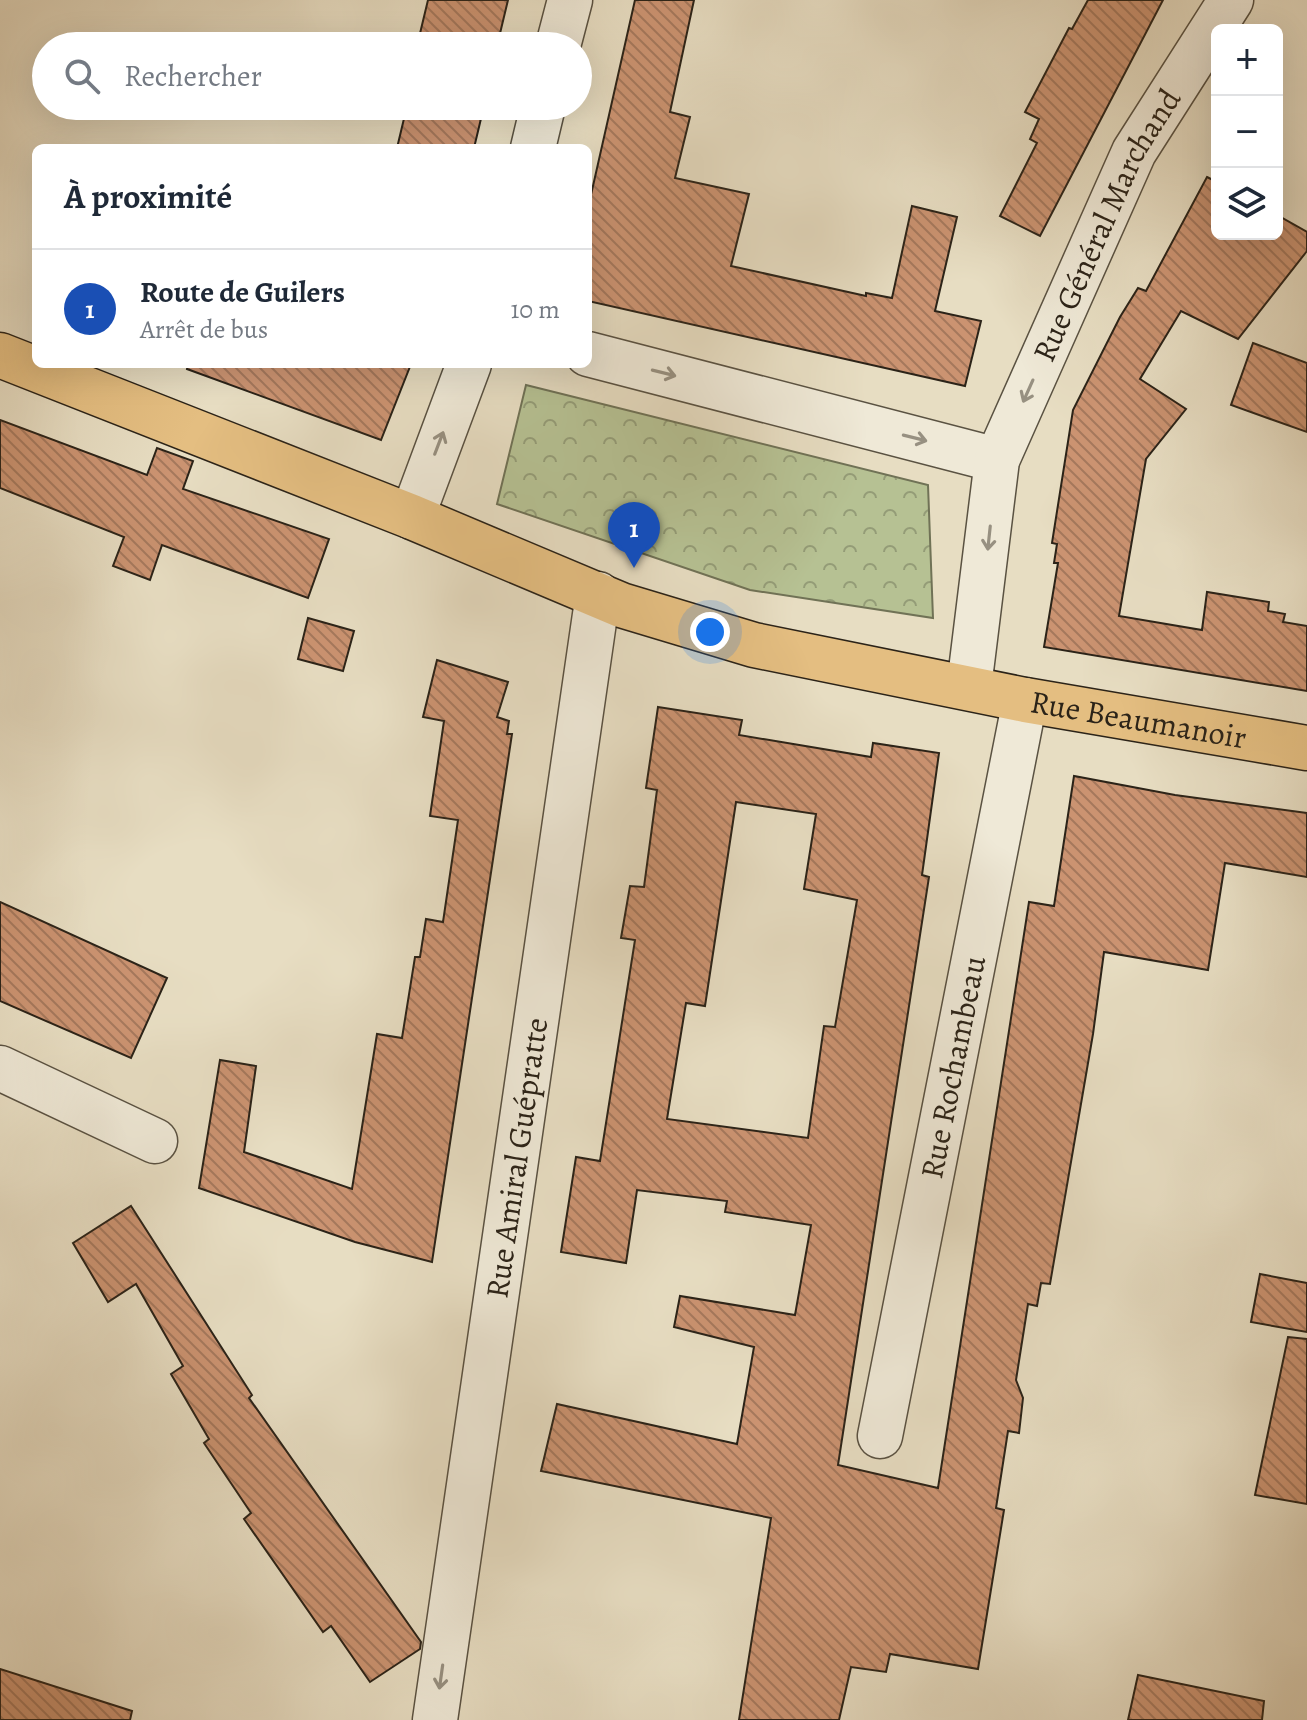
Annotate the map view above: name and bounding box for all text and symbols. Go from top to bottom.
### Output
map controls [1211,24,1283,240]
button: + [1211,24,1283,96]
search box [32,32,592,120]
icon: search [60,54,104,98]
text: Rechercher [124,56,262,96]
street label: Rue Général Marchand [1022,79,1191,368]
button: − [1211,96,1283,168]
button: layers [1211,168,1283,240]
text: À proximité [64,173,232,220]
text: Route de Guilers [140,272,345,312]
text: 1 [85,292,95,327]
text: 10 m [510,292,560,327]
text: Arrêt de bus [140,312,268,347]
one-way arrow [650,367,676,382]
one-way arrow [1020,379,1035,403]
one-way arrow [433,431,447,456]
one-way arrow [902,432,928,447]
pin: 1 [608,502,660,568]
one-way arrow [981,524,996,551]
your location [690,612,730,652]
street label: Rue Beaumanoir [1027,679,1250,759]
street label: Rue Rochambeau [909,951,996,1182]
street label: Rue Amiral Guépratte [474,1015,558,1301]
one-way arrow [433,1664,448,1689]

